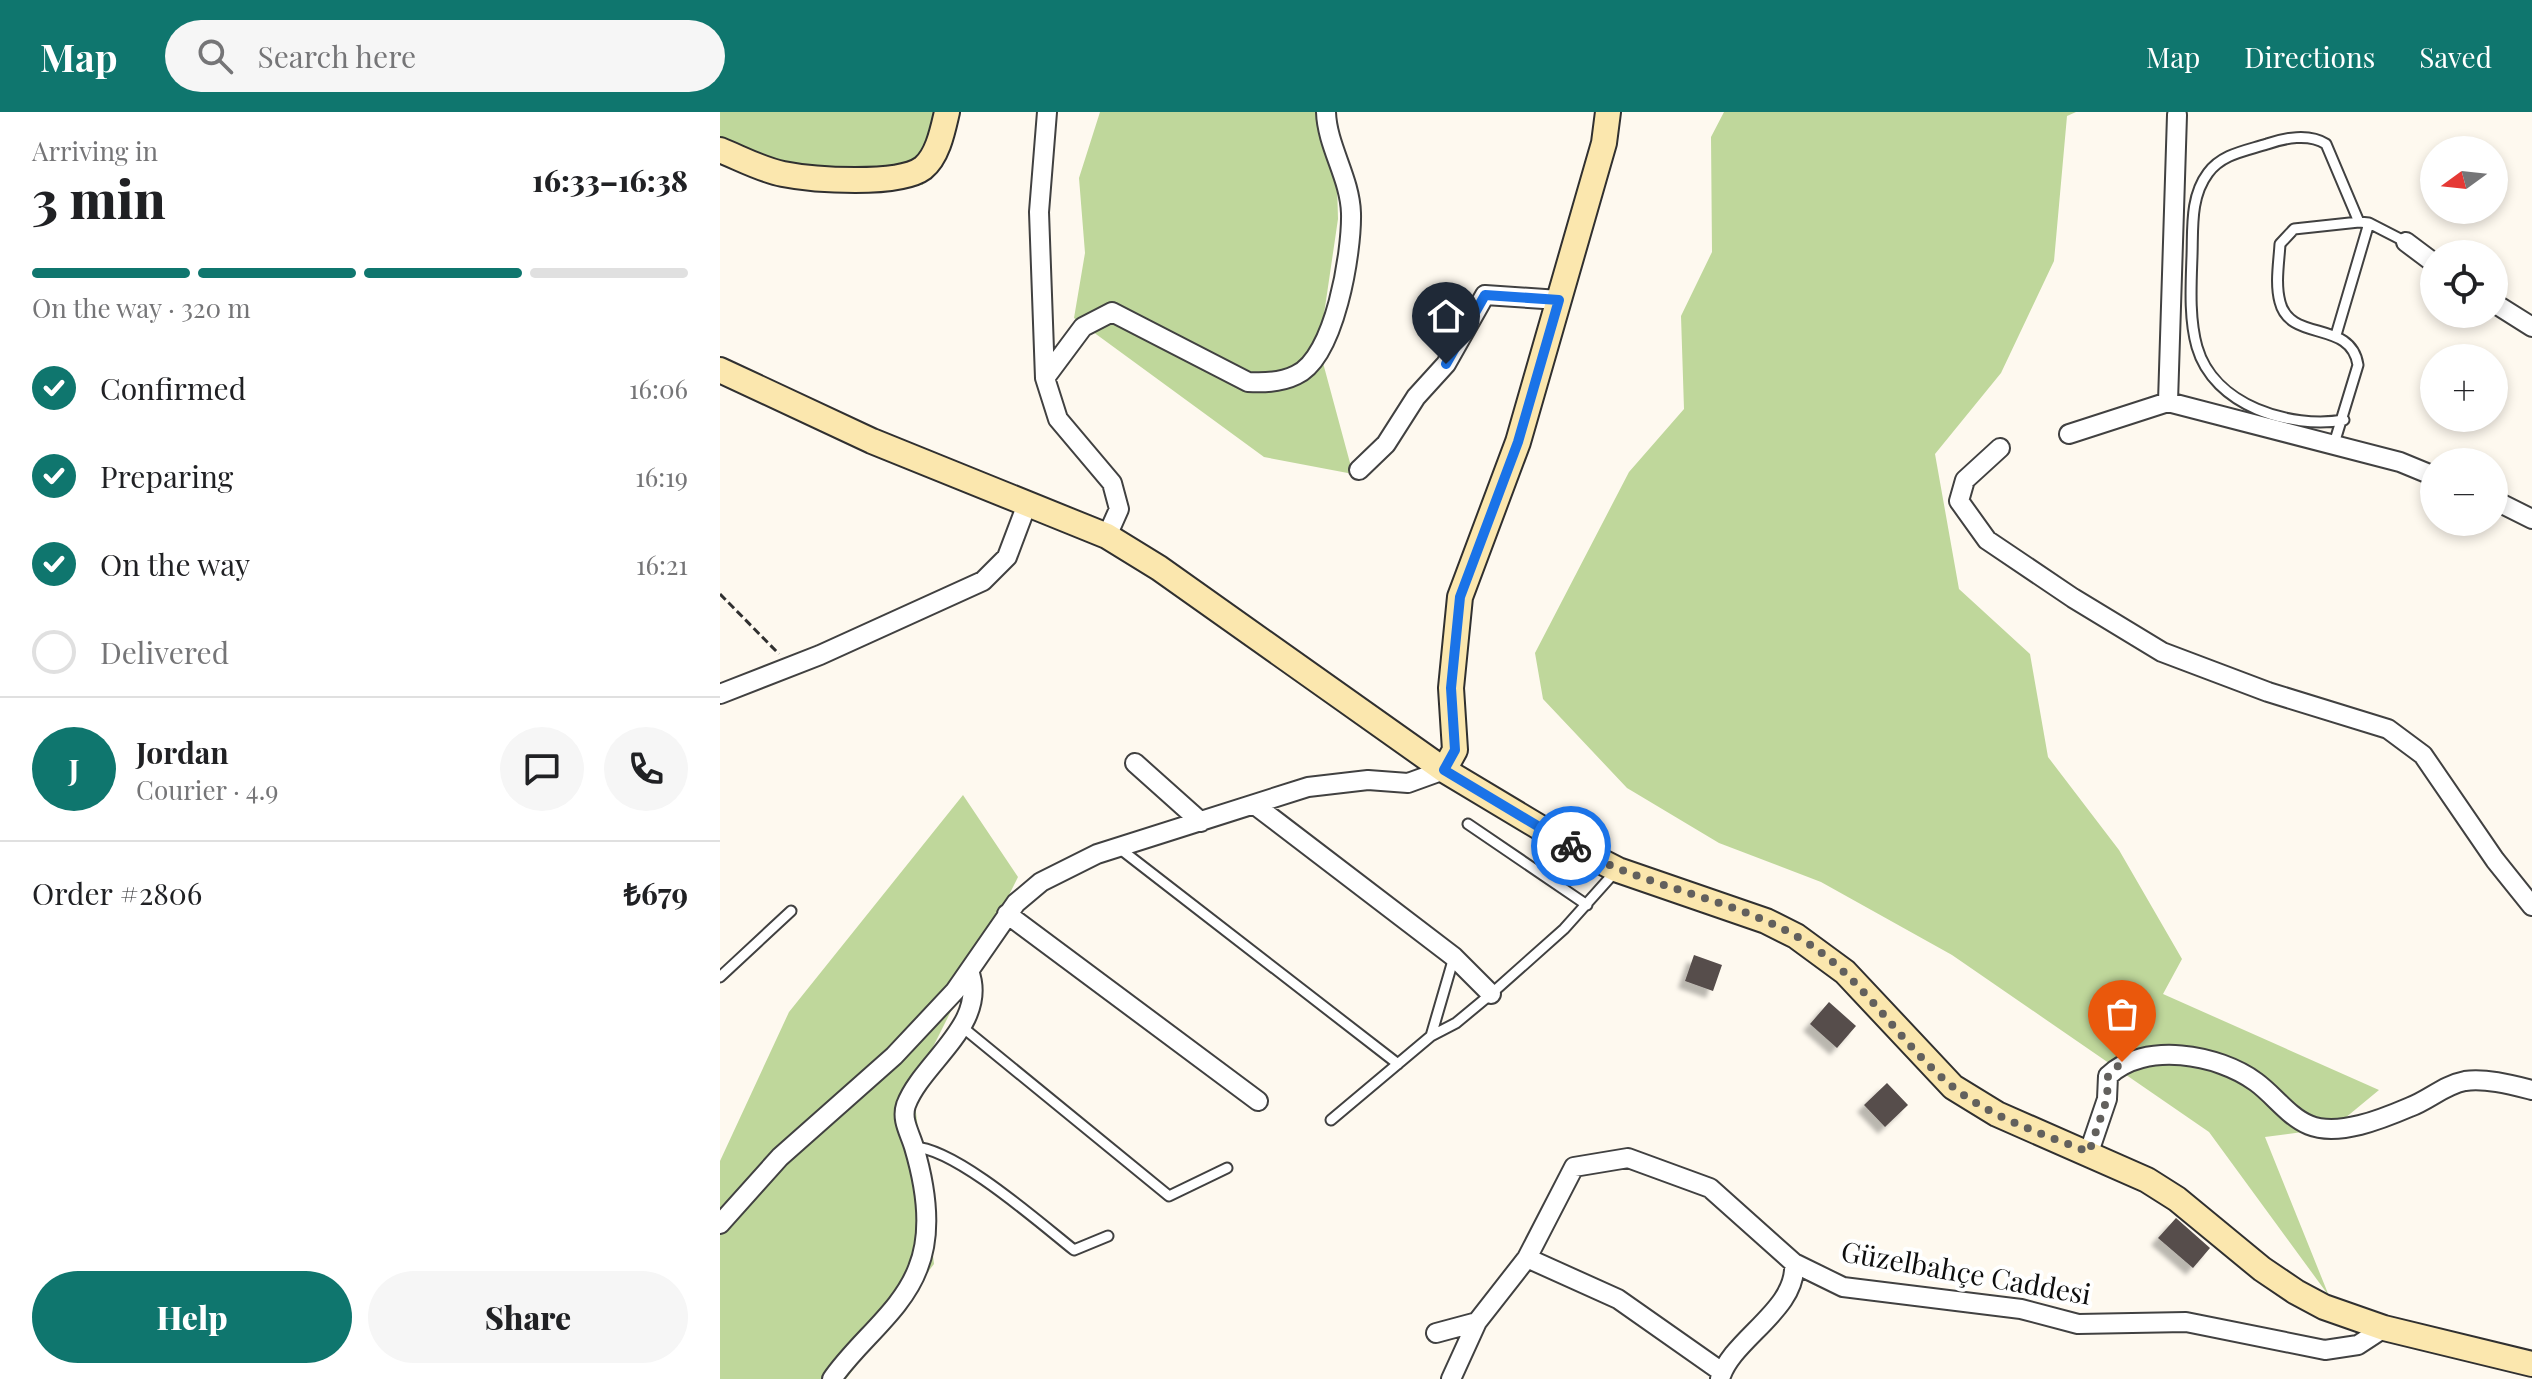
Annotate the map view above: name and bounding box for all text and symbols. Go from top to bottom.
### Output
search box [165,20,725,92]
text: Map [40,31,117,82]
icon: search [193,34,237,78]
text: Search here [257,36,416,76]
text: Map [2146,38,2200,75]
text: Directions [2244,38,2375,75]
text: Saved [2419,38,2492,75]
text: Arriving in [32,133,158,168]
north arrow [2420,136,2508,224]
map controls [2420,136,2508,536]
text: 16:33–16:38 [532,160,688,200]
text: 3 min [32,163,166,232]
button: locate [2420,240,2508,328]
pin [1412,282,1480,364]
text: On the way · 320 m [32,290,251,325]
icon: home [1424,294,1468,338]
button: + [2420,344,2508,432]
icon: check [32,366,76,410]
text: Confirmed [100,368,246,408]
text: 16:06 [629,371,688,406]
button: − [2420,448,2508,536]
icon: check [32,454,76,498]
text: Preparing [100,456,233,496]
text: 16:19 [635,459,688,494]
icon: check [32,542,76,586]
text: On the way [100,544,250,584]
text: 16:21 [636,547,688,582]
text: Delivered [100,632,229,672]
button: chat [500,727,584,811]
button: phone [604,727,688,811]
text: Jordan [136,732,229,772]
text: J [69,749,79,789]
text: Courier · 4.9 [136,772,278,807]
courier [1531,806,1611,886]
icon: bike [1549,824,1593,868]
text: Order #2806 [32,873,202,913]
text: ₺679 [624,873,688,913]
pin [2088,980,2156,1062]
icon: bag [2100,992,2144,1036]
street label: Güzelbahçe Caddesi [1838,1231,2094,1312]
button: Help [32,1271,352,1363]
button: Share [368,1271,688,1363]

